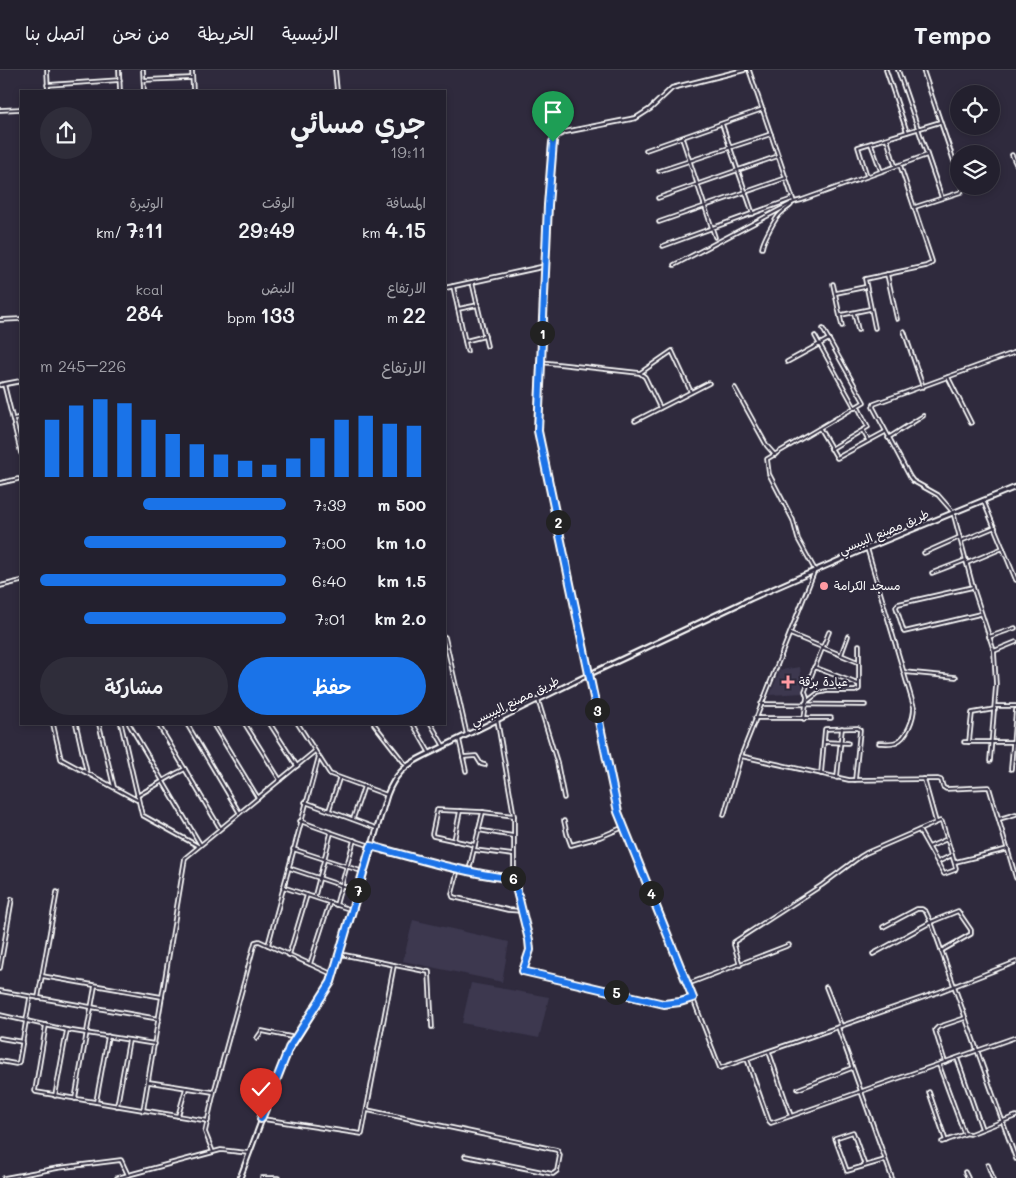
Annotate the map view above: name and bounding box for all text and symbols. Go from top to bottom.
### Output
text: Tempo [914,19,991,50]
text: اتصل بنا [25,21,85,45]
text: من نحن [113,21,170,45]
text: الخريطة [198,21,254,45]
text: الرئيسية [282,21,338,45]
map controls [950,85,1000,195]
button: locate [950,85,1000,135]
pin [532,91,574,142]
icon: arrive [539,98,567,126]
text: جري مسائي [290,104,426,140]
button: share [40,107,92,159]
text: 19:11 [390,141,426,162]
button: layers [950,145,1000,195]
text: الوتيرة [130,193,163,212]
text: الوقت [262,193,295,212]
text: المسافة [386,193,426,212]
text: 7:11 [126,216,163,243]
text: 29:49 [238,216,295,243]
text: 4.15 [385,216,426,243]
text: /km [96,223,126,242]
text: km [362,223,385,242]
text: النبض [261,278,295,297]
text: الارتفاع [387,278,426,297]
text: kcal [135,280,163,299]
text: 284 [126,299,163,326]
text: 133 [260,301,295,328]
text: 22 [403,301,426,328]
text: bpm [227,308,260,327]
text: m [387,308,403,327]
pin: 1 [530,320,554,346]
text: 1 [539,324,546,343]
text: 226–245 m [40,355,126,376]
text: الارتفاع [381,356,426,377]
text: 7:39 [313,494,346,515]
text: 500 m [378,494,426,515]
street label: طريق مصنع البيبسي [836,505,933,561]
pin: 2 [546,510,570,534]
text: 2 [555,513,562,532]
text: 7:00 [312,532,346,553]
text: 1.0 km [377,532,426,553]
text: 6:40 [312,570,346,591]
text: 1.5 km [378,570,426,591]
place label: مسجد الكرامة [834,577,901,594]
marker: مسجد الكرامة [818,580,830,592]
text: 7:01 [315,608,346,629]
text: 2.0 km [375,608,426,629]
button: مشاركة [40,657,228,715]
button: حفظ [238,657,426,715]
street label: طريق مصنع البيبسي [468,672,563,732]
place label: عيادة برقة [799,673,848,690]
marker: عيادة برقة [781,675,795,689]
pin: 3 [584,698,610,722]
text: 3 [593,701,602,720]
pin: 6 [500,866,526,890]
text: 6 [509,869,518,888]
pin: 7 [346,878,370,902]
pin: 4 [638,880,664,906]
text: 7 [355,881,362,900]
text: 4 [647,884,656,903]
pin: 5 [604,980,628,1004]
text: 5 [612,983,621,1002]
pin [240,1068,282,1119]
icon: check [247,1075,275,1103]

